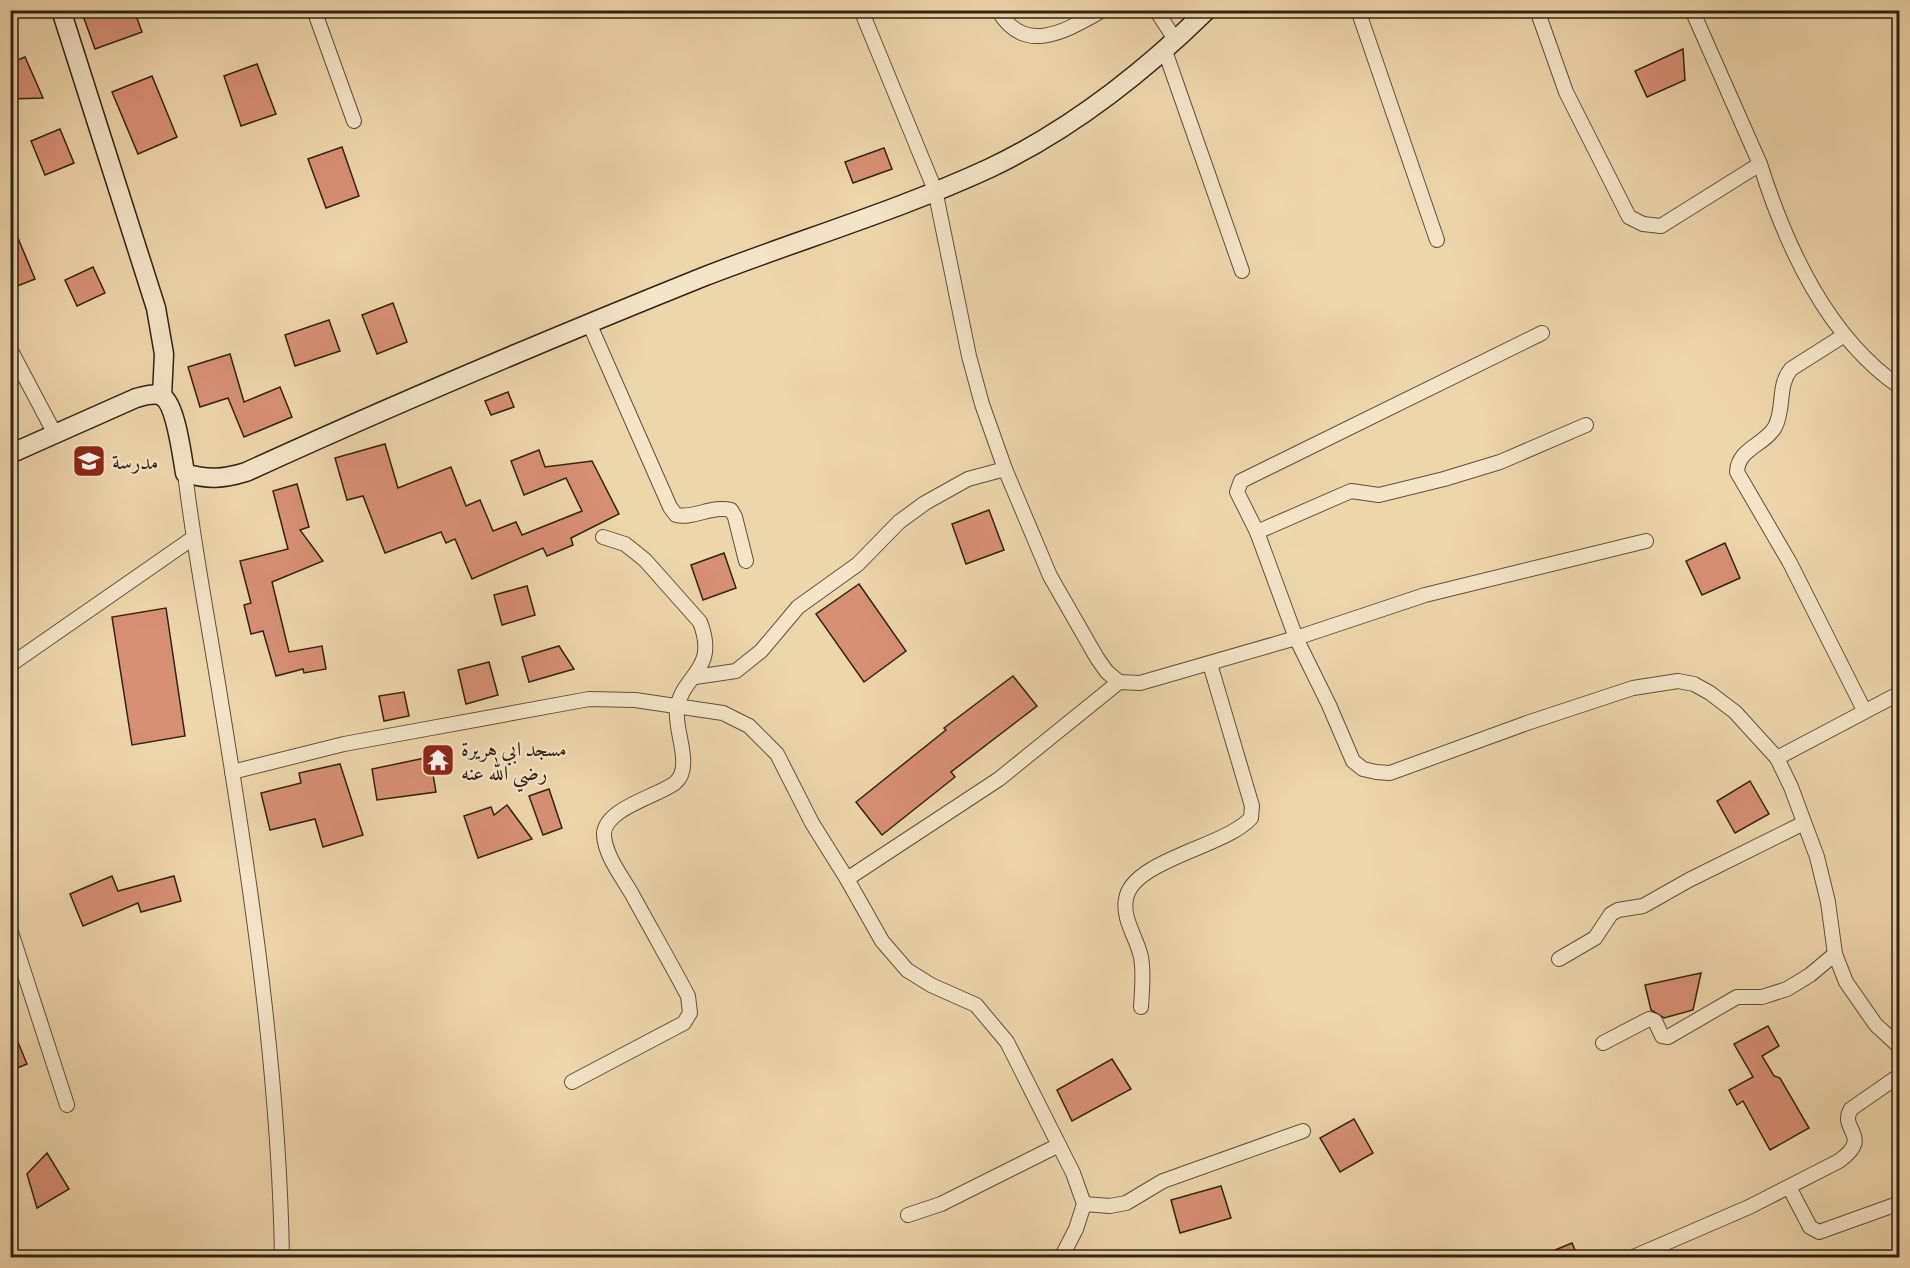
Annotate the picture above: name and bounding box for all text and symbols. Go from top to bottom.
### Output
school or university icon: مدرسة [71,443,107,479]
place label: مدرسة [112,448,158,475]
place label: مسجد ابي هريرة رضي الله عنه [461,735,567,793]
temple icon: مسجد ابي هريرة رضي الله عنه [420,742,456,778]

